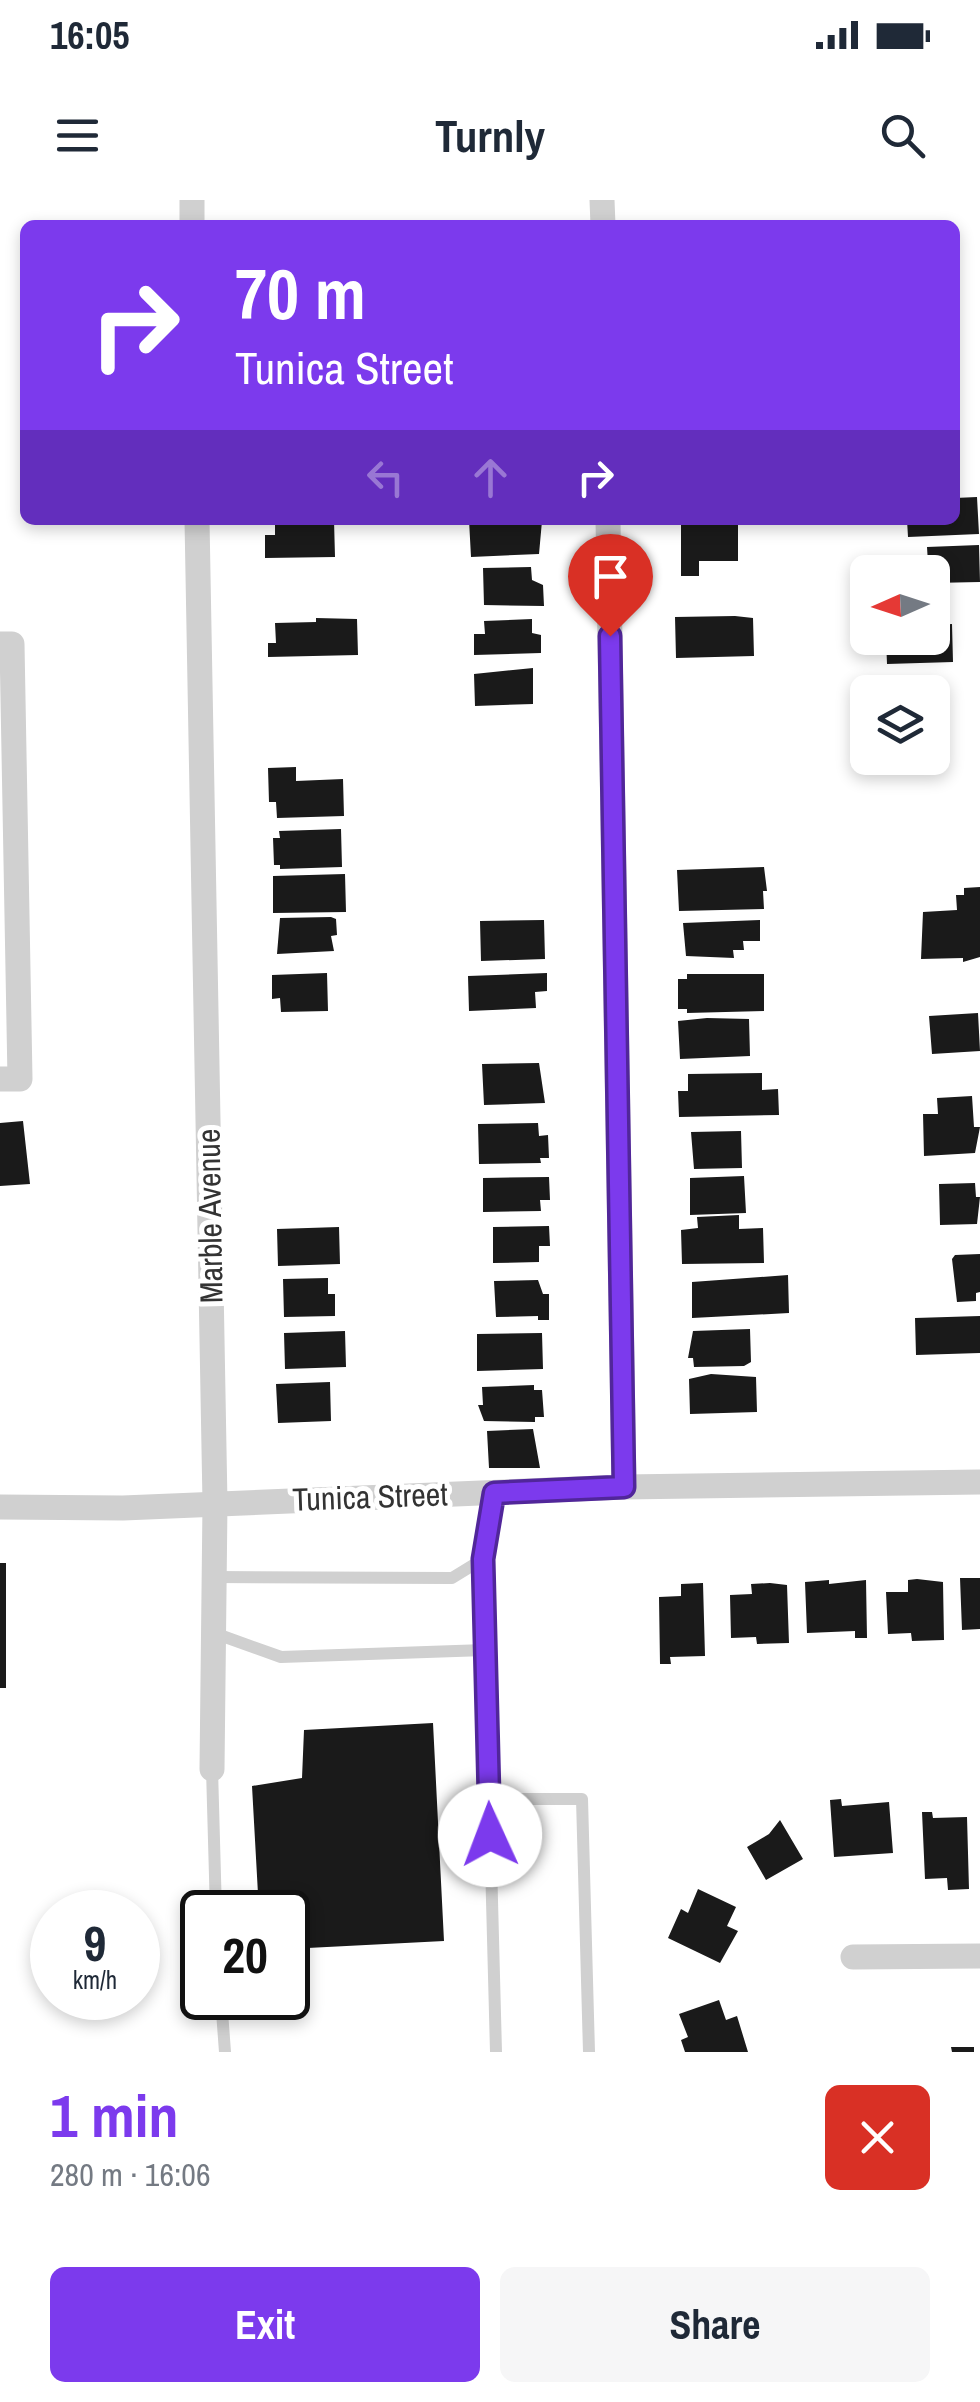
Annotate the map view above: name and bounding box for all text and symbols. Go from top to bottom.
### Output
text: 16:05 [50,10,130,61]
text: Turnly [435,105,545,166]
icon: menu [50,108,105,163]
icon: search [875,108,930,163]
text: 70 m [235,247,366,341]
icon: right [70,260,200,390]
text: Tunica Street [235,337,453,398]
icon: left [358,450,413,505]
icon: ahead [463,450,518,505]
icon: right [568,450,623,505]
pin [568,534,653,637]
icon: arrive [583,549,638,604]
north arrow [850,555,950,655]
map controls [850,555,950,775]
button: layers [850,675,950,775]
street label: Marble Avenue [186,1128,233,1304]
street label: Tunica Street [292,1472,448,1521]
position arrow [438,1783,542,1887]
speed limit sign: 20 [180,1890,310,2020]
text: 9 [84,1909,106,1977]
text: km/h [73,1963,117,1997]
text: 1 min [50,2075,179,2156]
button: close [825,2085,930,2190]
text: 280 m · 16:06 [50,2153,210,2196]
button: Exit [50,2267,480,2382]
button: Share [500,2267,930,2382]

